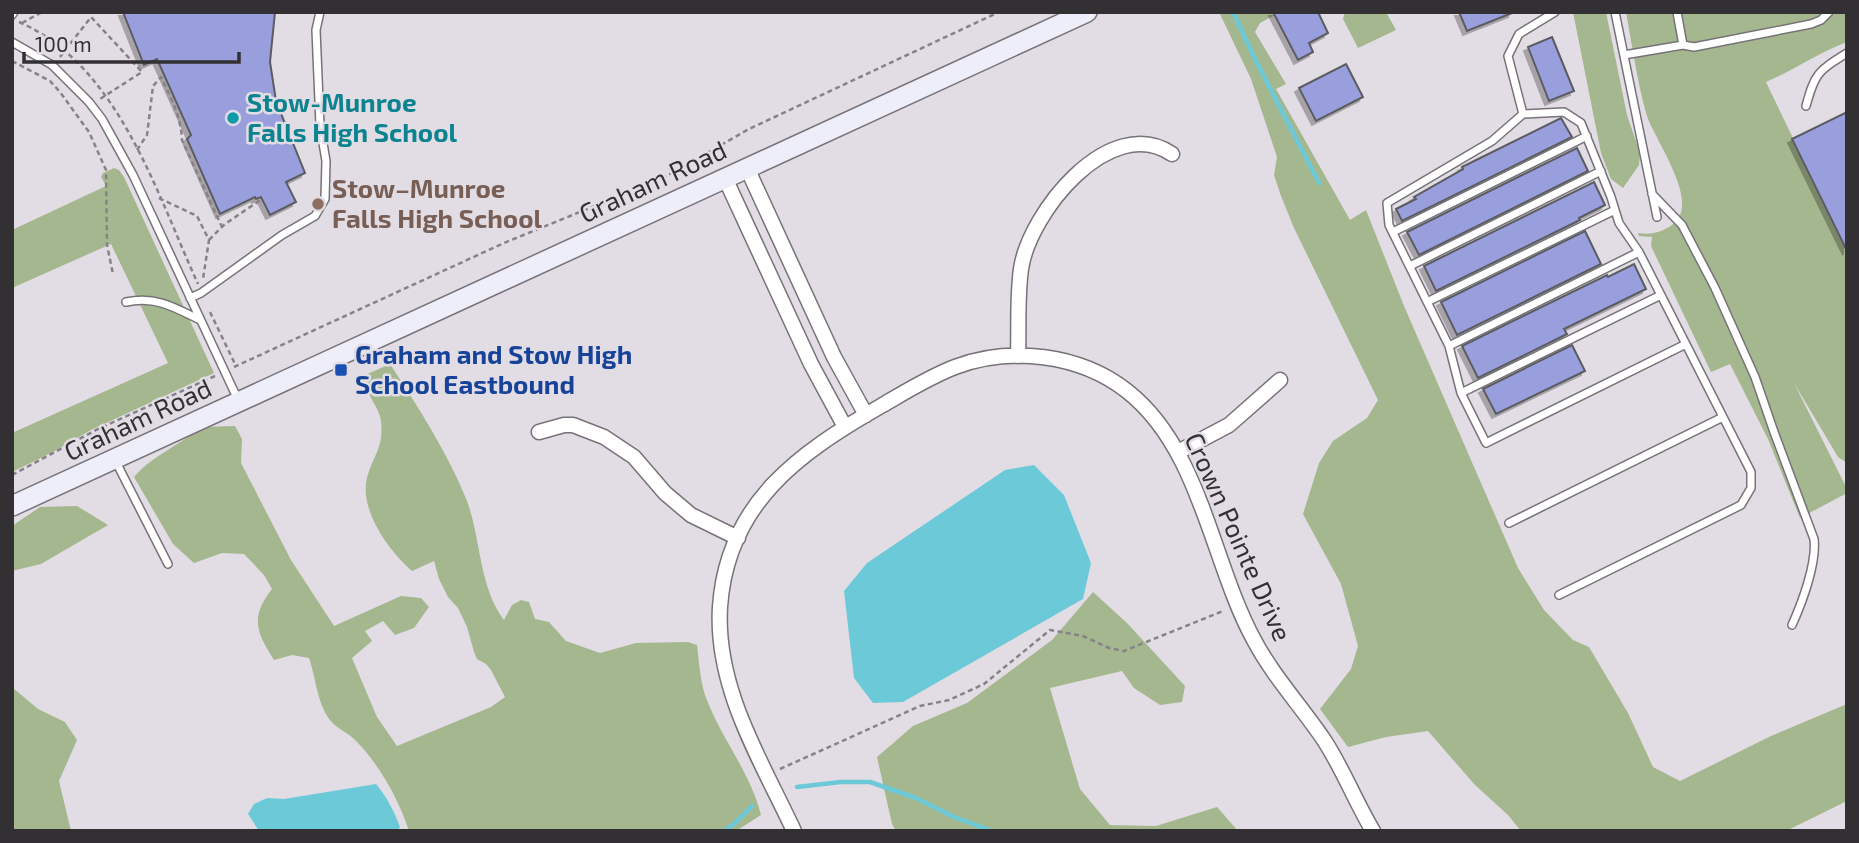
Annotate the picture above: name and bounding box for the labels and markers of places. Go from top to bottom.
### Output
place label: Stow-Munroe Falls High School [247,86,458,147]
marker: Stow-Munroe Falls High School [225,110,241,126]
place label: Stow–Munroe Falls High School [332,172,543,233]
marker: Stow–Munroe Falls High School [310,196,326,212]
place label: Graham and Stow High School Eastbound [355,338,632,399]
marker: Graham and Stow High School Eastbound [333,362,349,378]

